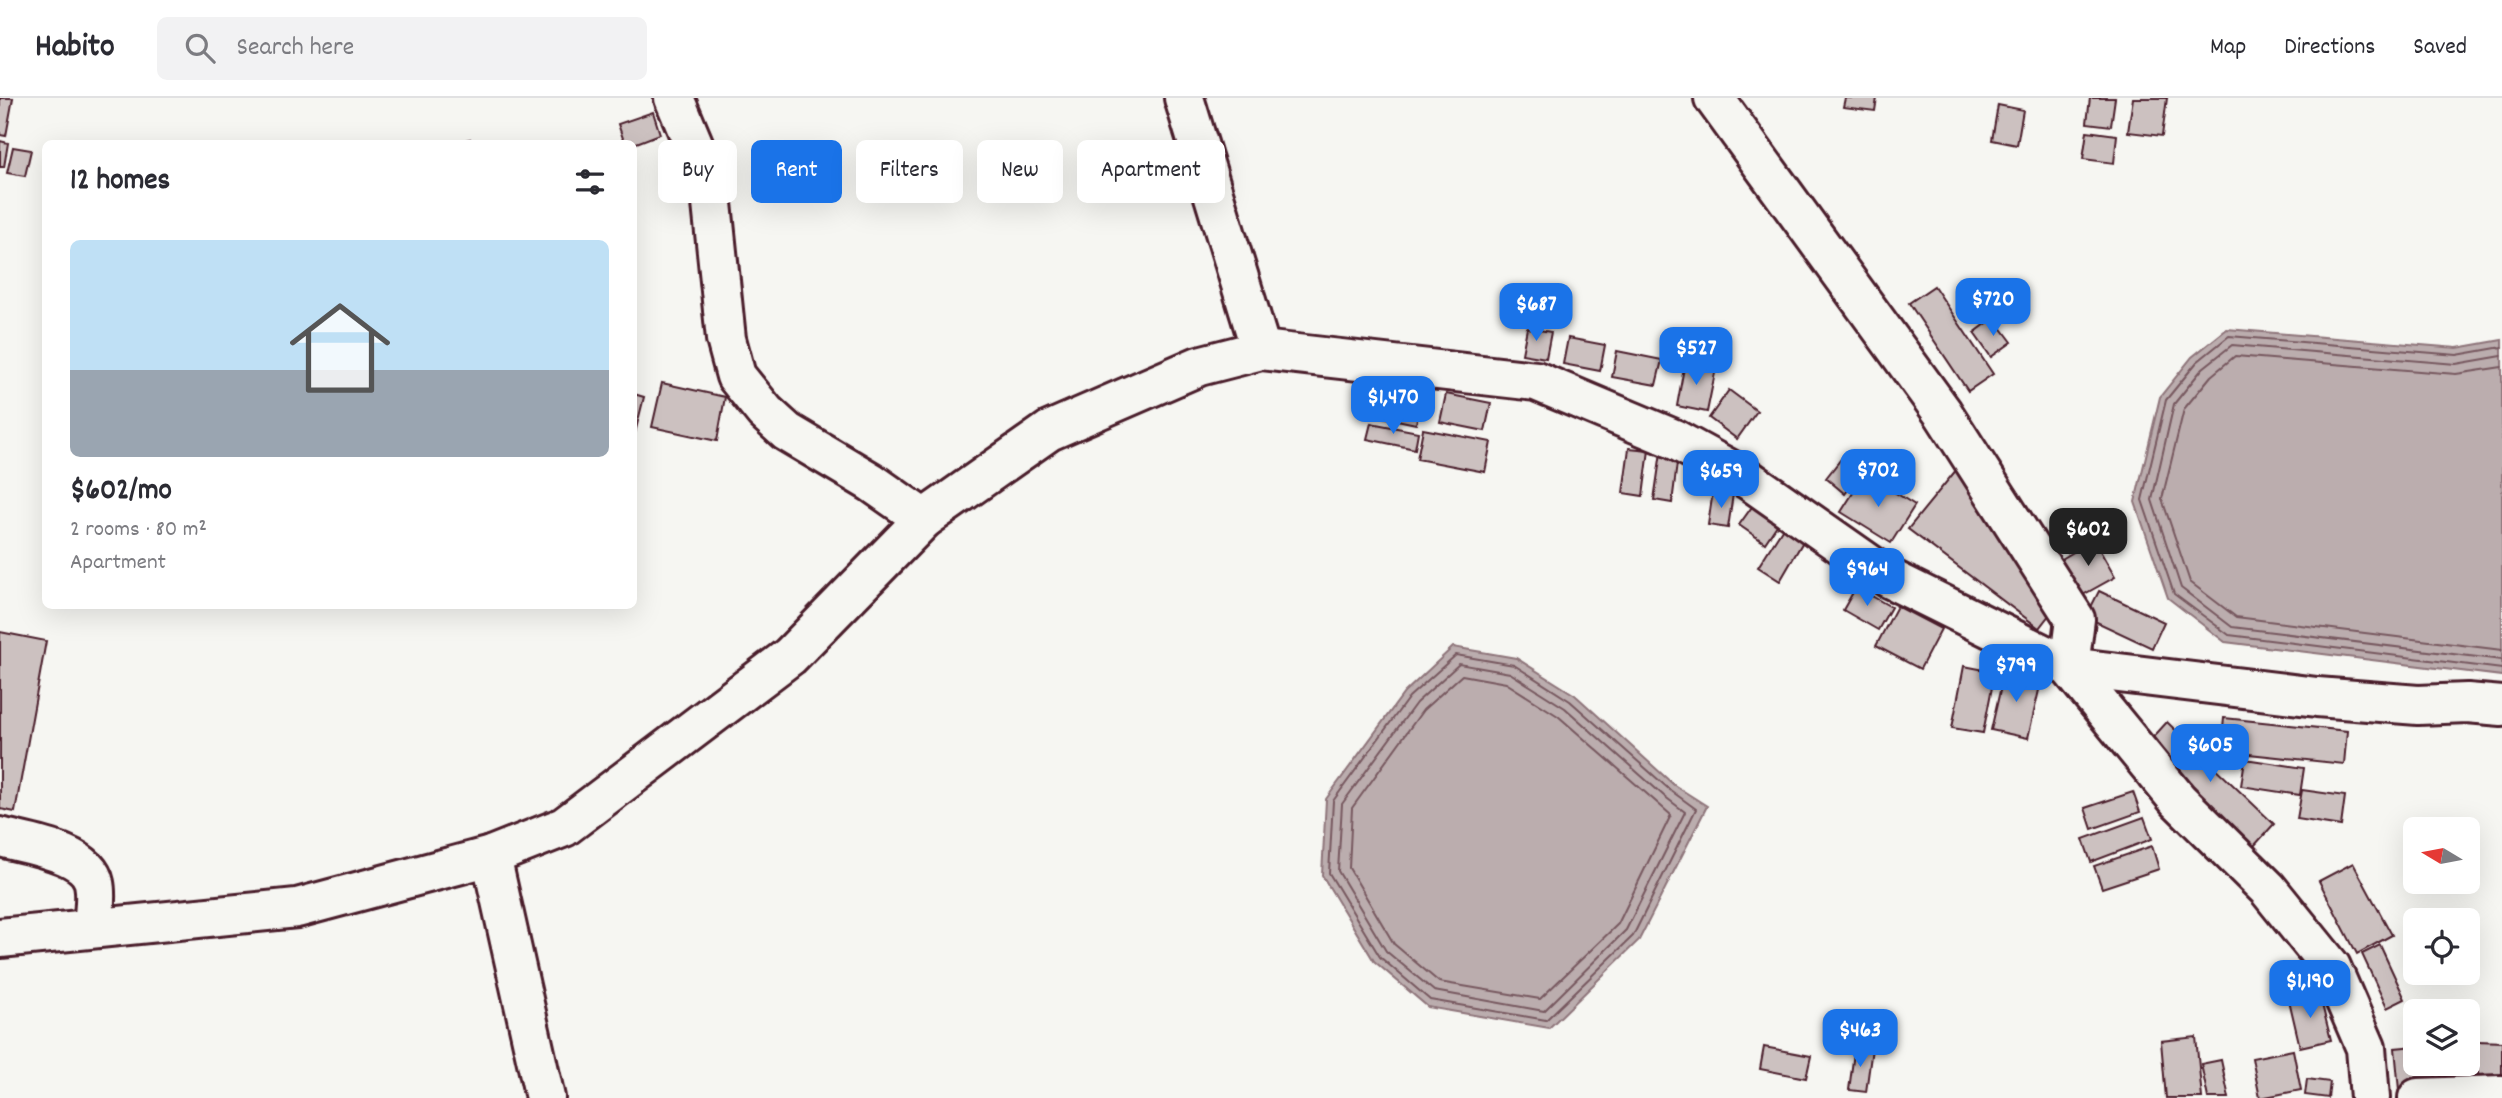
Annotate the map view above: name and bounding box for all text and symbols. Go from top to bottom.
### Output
search box [157,17,647,80]
text: Habito [35,25,115,72]
icon: search [181,29,219,67]
text: Search here [237,30,354,67]
text: Map [2210,31,2246,65]
text: Directions [2284,31,2375,65]
text: Saved [2413,31,2467,65]
chip: Buy [658,140,737,203]
chip: Rent [751,140,842,203]
chip: Filters [856,140,963,203]
chip: New [977,140,1063,203]
chip: Apartment [1077,140,1225,203]
text: 12 homes [70,161,170,204]
icon: filters [571,163,609,201]
pin: $720 [1952,278,2034,338]
pin: $687 [1495,284,1577,343]
text: $720 [1971,284,2015,317]
icon: home [277,285,403,411]
text: $687 [1516,289,1556,322]
pin: $527 [1655,328,1737,387]
text: $527 [1675,333,1717,366]
pin: $1,470 [1336,376,1450,436]
text: $1,470 [1367,382,1419,415]
pin: $659 [1680,450,1762,510]
pin: $702 [1837,450,1919,509]
text: $702 [1856,455,1900,488]
text: $659 [1699,456,1743,489]
text: $602/mo [70,471,172,514]
pin: $602 [2047,508,2129,568]
text: 2 rooms · 80 m² [70,514,207,547]
text: $602 [2065,514,2111,547]
text: Apartment [70,547,166,580]
pin: $964 [1826,548,1908,608]
text: $964 [1845,554,1889,587]
pin: $799 [1975,644,2057,704]
text: $799 [1995,650,2037,683]
pin: $605 [2169,724,2251,784]
text: $605 [2187,730,2233,763]
north arrow [2403,817,2480,894]
map controls [2403,817,2480,1076]
button: locate [2403,908,2480,985]
pin: $1,190 [2253,960,2367,1020]
text: $1,190 [2285,966,2335,999]
button: layers [2403,999,2480,1076]
pin: $463 [1819,1010,1901,1069]
text: $463 [1839,1015,1881,1048]

